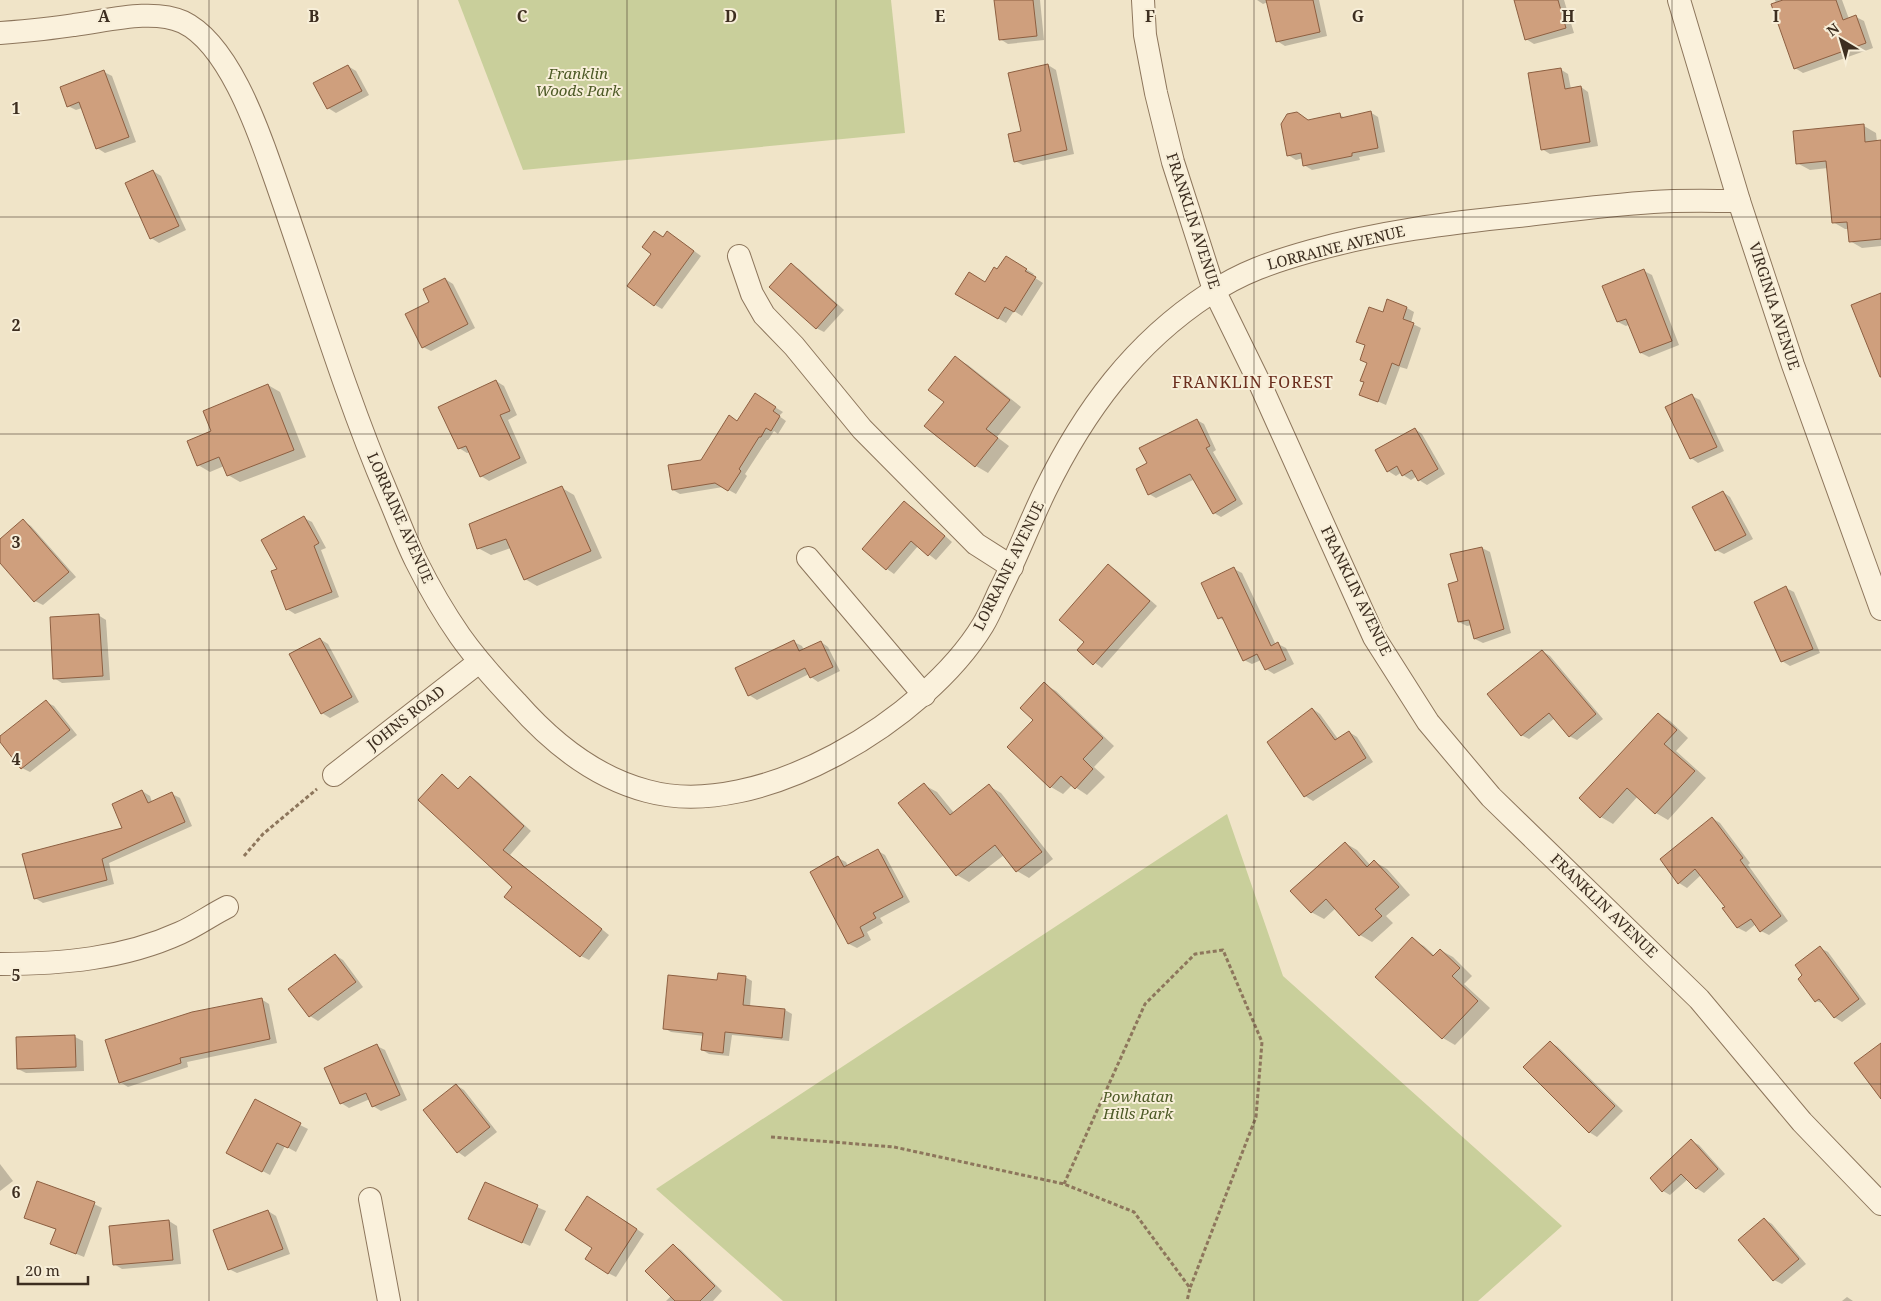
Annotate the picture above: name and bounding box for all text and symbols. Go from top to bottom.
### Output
text: A [98,5,111,27]
text: B [309,5,320,27]
text: C [517,5,528,27]
text: D [725,5,737,27]
text: E [935,5,945,27]
text: F [1145,5,1155,27]
text: G [1352,5,1364,27]
text: H [1561,5,1575,27]
text: I [1773,5,1779,27]
north arrow [1816,15,1866,65]
text: N [1822,18,1843,40]
park label: Franklin Woods Park [535,63,621,100]
text: 1 [11,97,21,119]
street label: FRANKLIN AVENUE [1163,150,1225,291]
street label: LORRAINE AVENUE [1265,220,1407,274]
street label: VIRGINIA AVENUE [1745,239,1805,372]
text: 2 [11,314,21,336]
district label: FRANKLIN FOREST [1172,371,1334,393]
street label: LORRAINE AVENUE [363,449,439,586]
street label: LORRAINE AVENUE [968,498,1048,633]
street label: FRANKLIN AVENUE [1317,522,1397,659]
text: 3 [11,531,21,553]
street label: JOHNS ROAD [362,680,449,755]
text: 4 [11,748,21,770]
street label: FRANKLIN AVENUE [1547,849,1663,962]
text: 5 [11,964,21,986]
park label: Powhatan Hills Park [1101,1086,1174,1123]
text: 6 [11,1181,21,1203]
scale bar [18,1254,88,1286]
text: 20 m [25,1260,60,1280]

